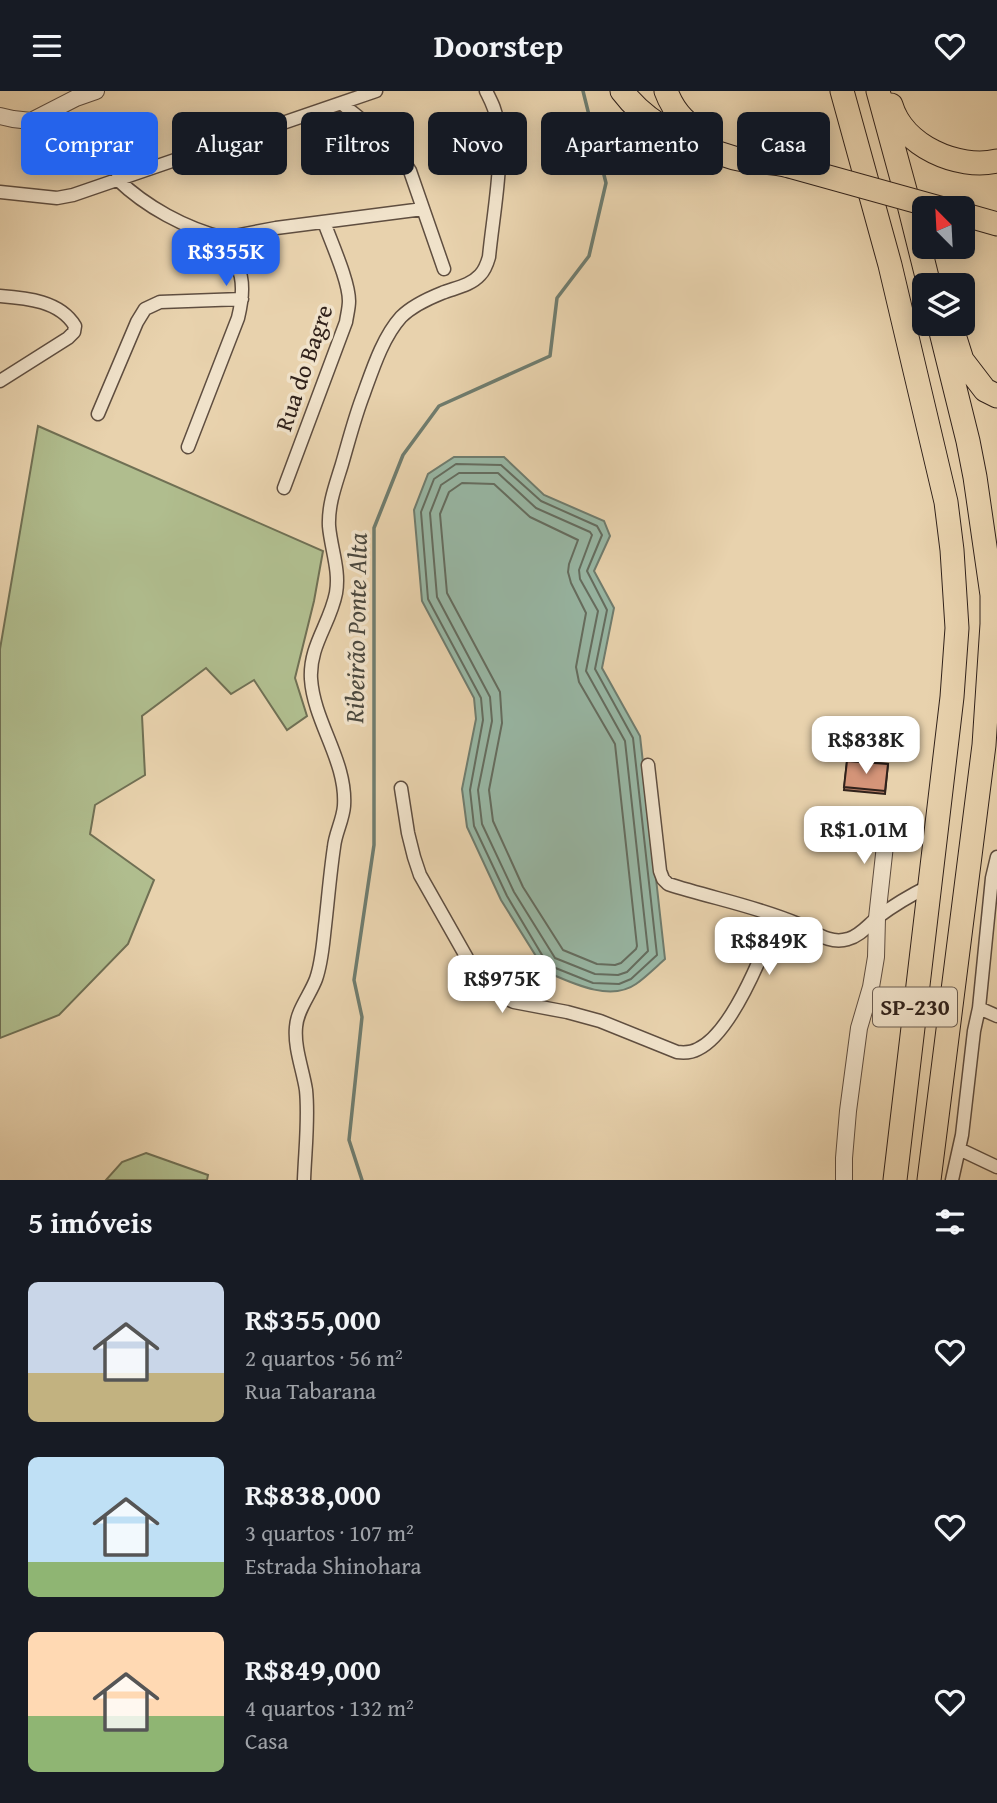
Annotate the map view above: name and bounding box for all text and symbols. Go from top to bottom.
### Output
text: Doorstep [434,22,563,69]
icon: menu [28,27,66,65]
icon: heart [931,27,969,65]
chip: Comprar [21,112,158,175]
chip: Alugar [172,112,287,175]
chip: Filtros [301,112,414,175]
chip: Novo [428,112,527,175]
chip: Apartamento [541,112,723,175]
chip: Casa [737,112,830,175]
north arrow [912,196,975,259]
map controls [912,196,975,336]
pin: R$355K [169,229,283,288]
text: R$355K [188,234,264,267]
button: layers [912,273,975,336]
street label: Rua do Bagre [266,300,341,436]
water label: Ribeirão Ponte Alta [334,532,377,725]
pin: R$838K [809,717,923,776]
text: R$838K [828,722,904,755]
pin: R$1.01M [799,807,929,866]
text: R$1.01M [820,812,908,845]
pin: R$849K [712,917,826,977]
text: R$849K [731,923,807,956]
pin: R$975K [445,955,559,1015]
text: R$975K [464,961,540,994]
road number: SP-230 [873,988,957,1027]
text: 5 imóveis [28,1200,153,1244]
icon: filters [931,1203,969,1241]
text: R$355,000 [245,1297,381,1341]
icon: home [84,1310,168,1394]
icon: heart [931,1333,969,1371]
text: 2 quartos · 56 m² [245,1341,403,1374]
text: Rua Tabarana [245,1374,376,1407]
text: R$838,000 [245,1472,381,1516]
icon: home [84,1485,168,1569]
icon: heart [931,1508,969,1546]
text: 3 quartos · 107 m² [245,1516,414,1549]
text: Estrada Shinohara [245,1549,421,1582]
text: R$849,000 [245,1647,381,1691]
icon: home [84,1660,168,1744]
icon: heart [931,1683,969,1721]
text: 4 quartos · 132 m² [245,1691,414,1724]
text: Casa [245,1724,288,1757]

